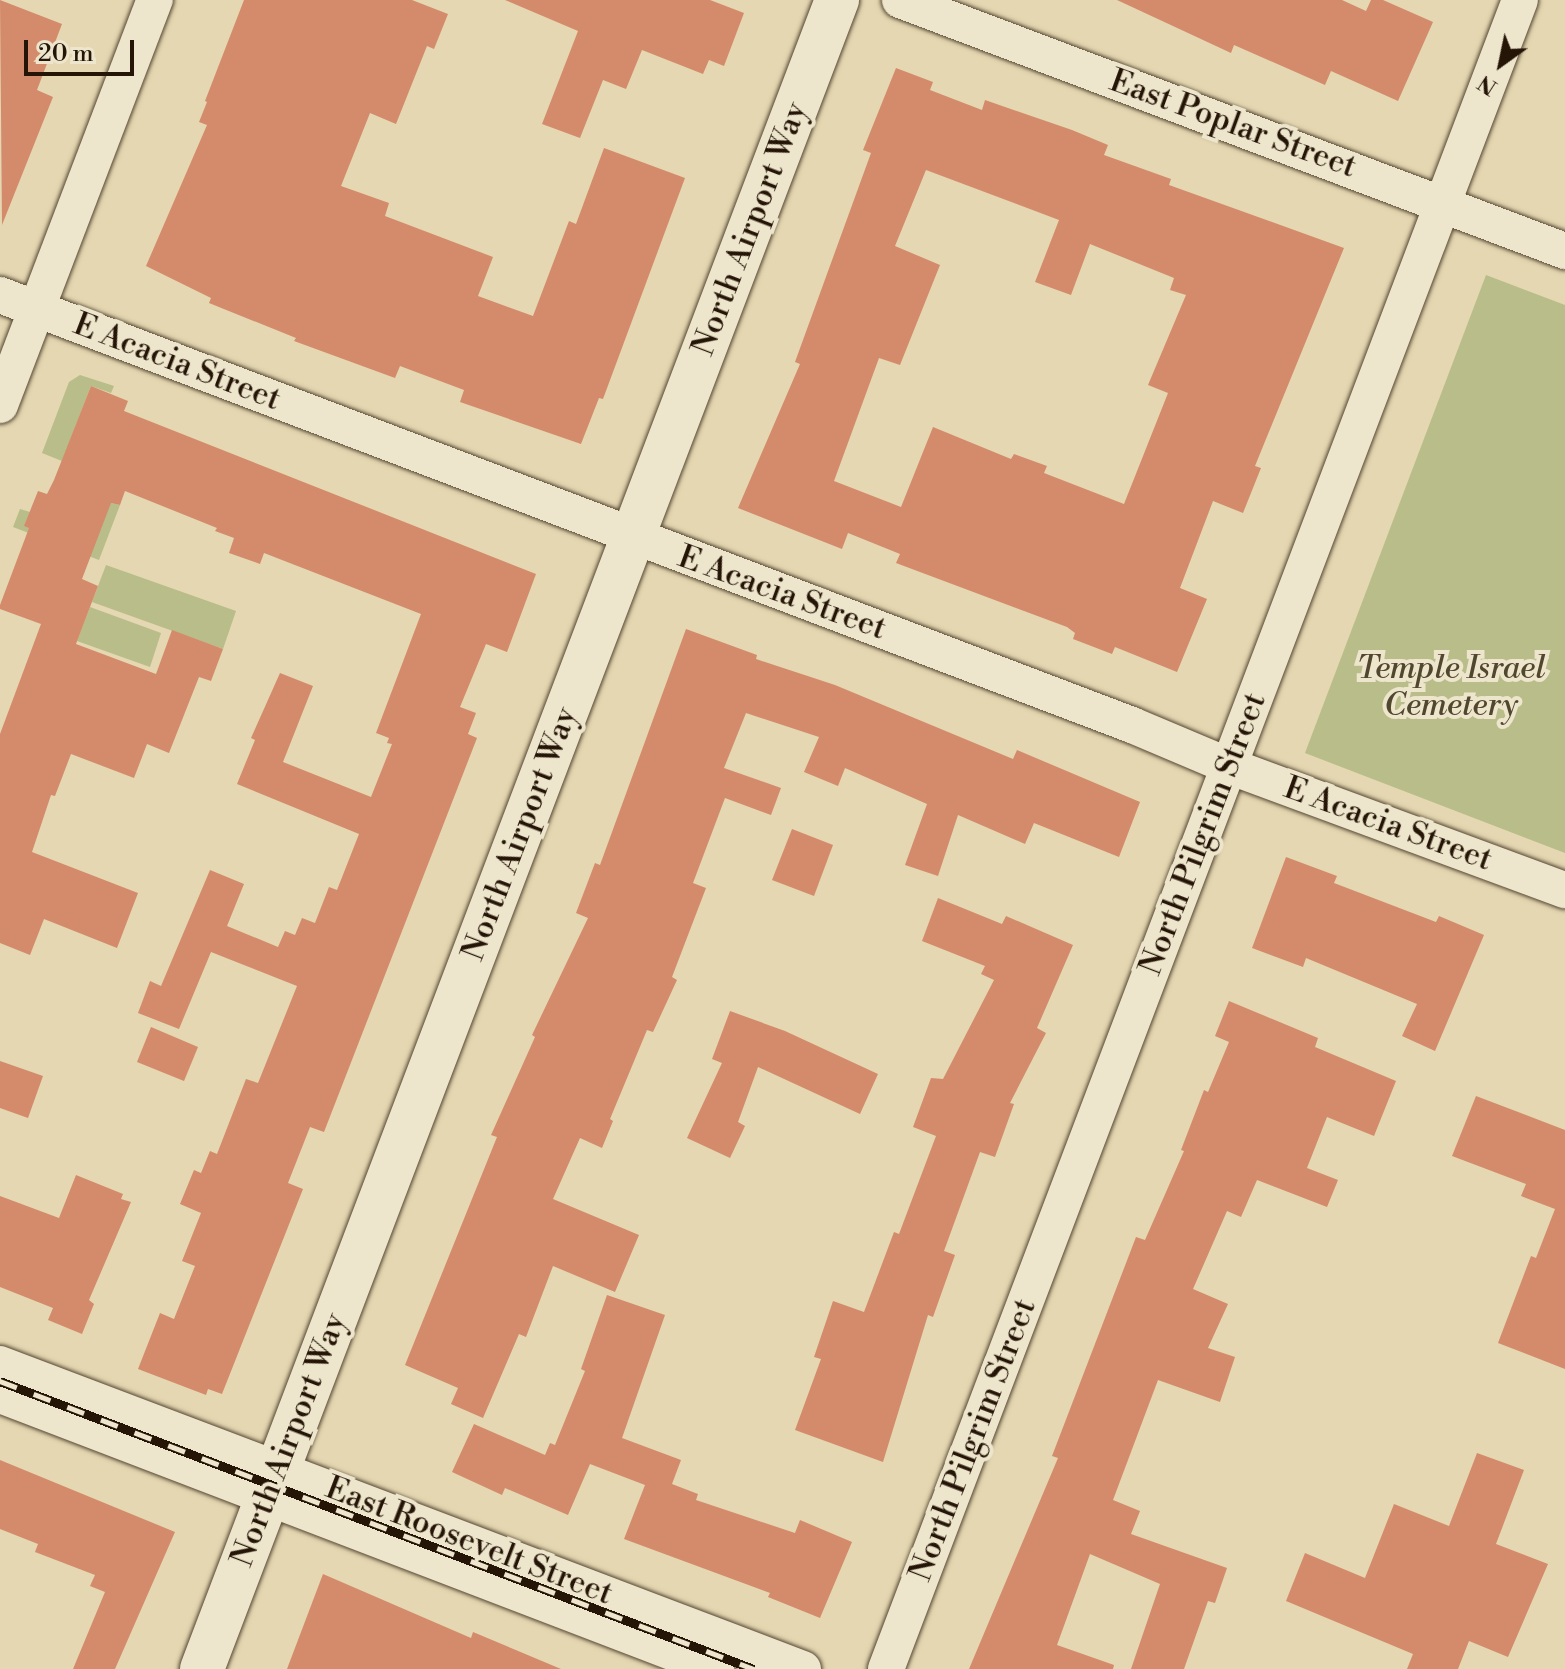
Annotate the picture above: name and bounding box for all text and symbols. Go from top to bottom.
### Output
scale bar [28,24,138,74]
north arrow [1461,24,1541,104]
text: 20 m [38,39,94,69]
street label: East Poplar Street [1104,62,1362,186]
text: N [1473,68,1502,101]
street label: North Airport Way [684,97,816,361]
street label: E Acacia Street [68,305,286,419]
street label: E Acacia Street [673,538,891,648]
park label: Temple Israel Cemetery [1356,650,1546,725]
street label: North Pilgrim Street [1131,687,1275,981]
street label: North Airport Way [454,702,586,966]
street label: E Acacia Street [1279,769,1497,879]
street label: North Pilgrim Street [901,1293,1045,1587]
street label: North Airport Way [223,1308,355,1572]
street label: East Roosevelt Street [320,1469,618,1613]

